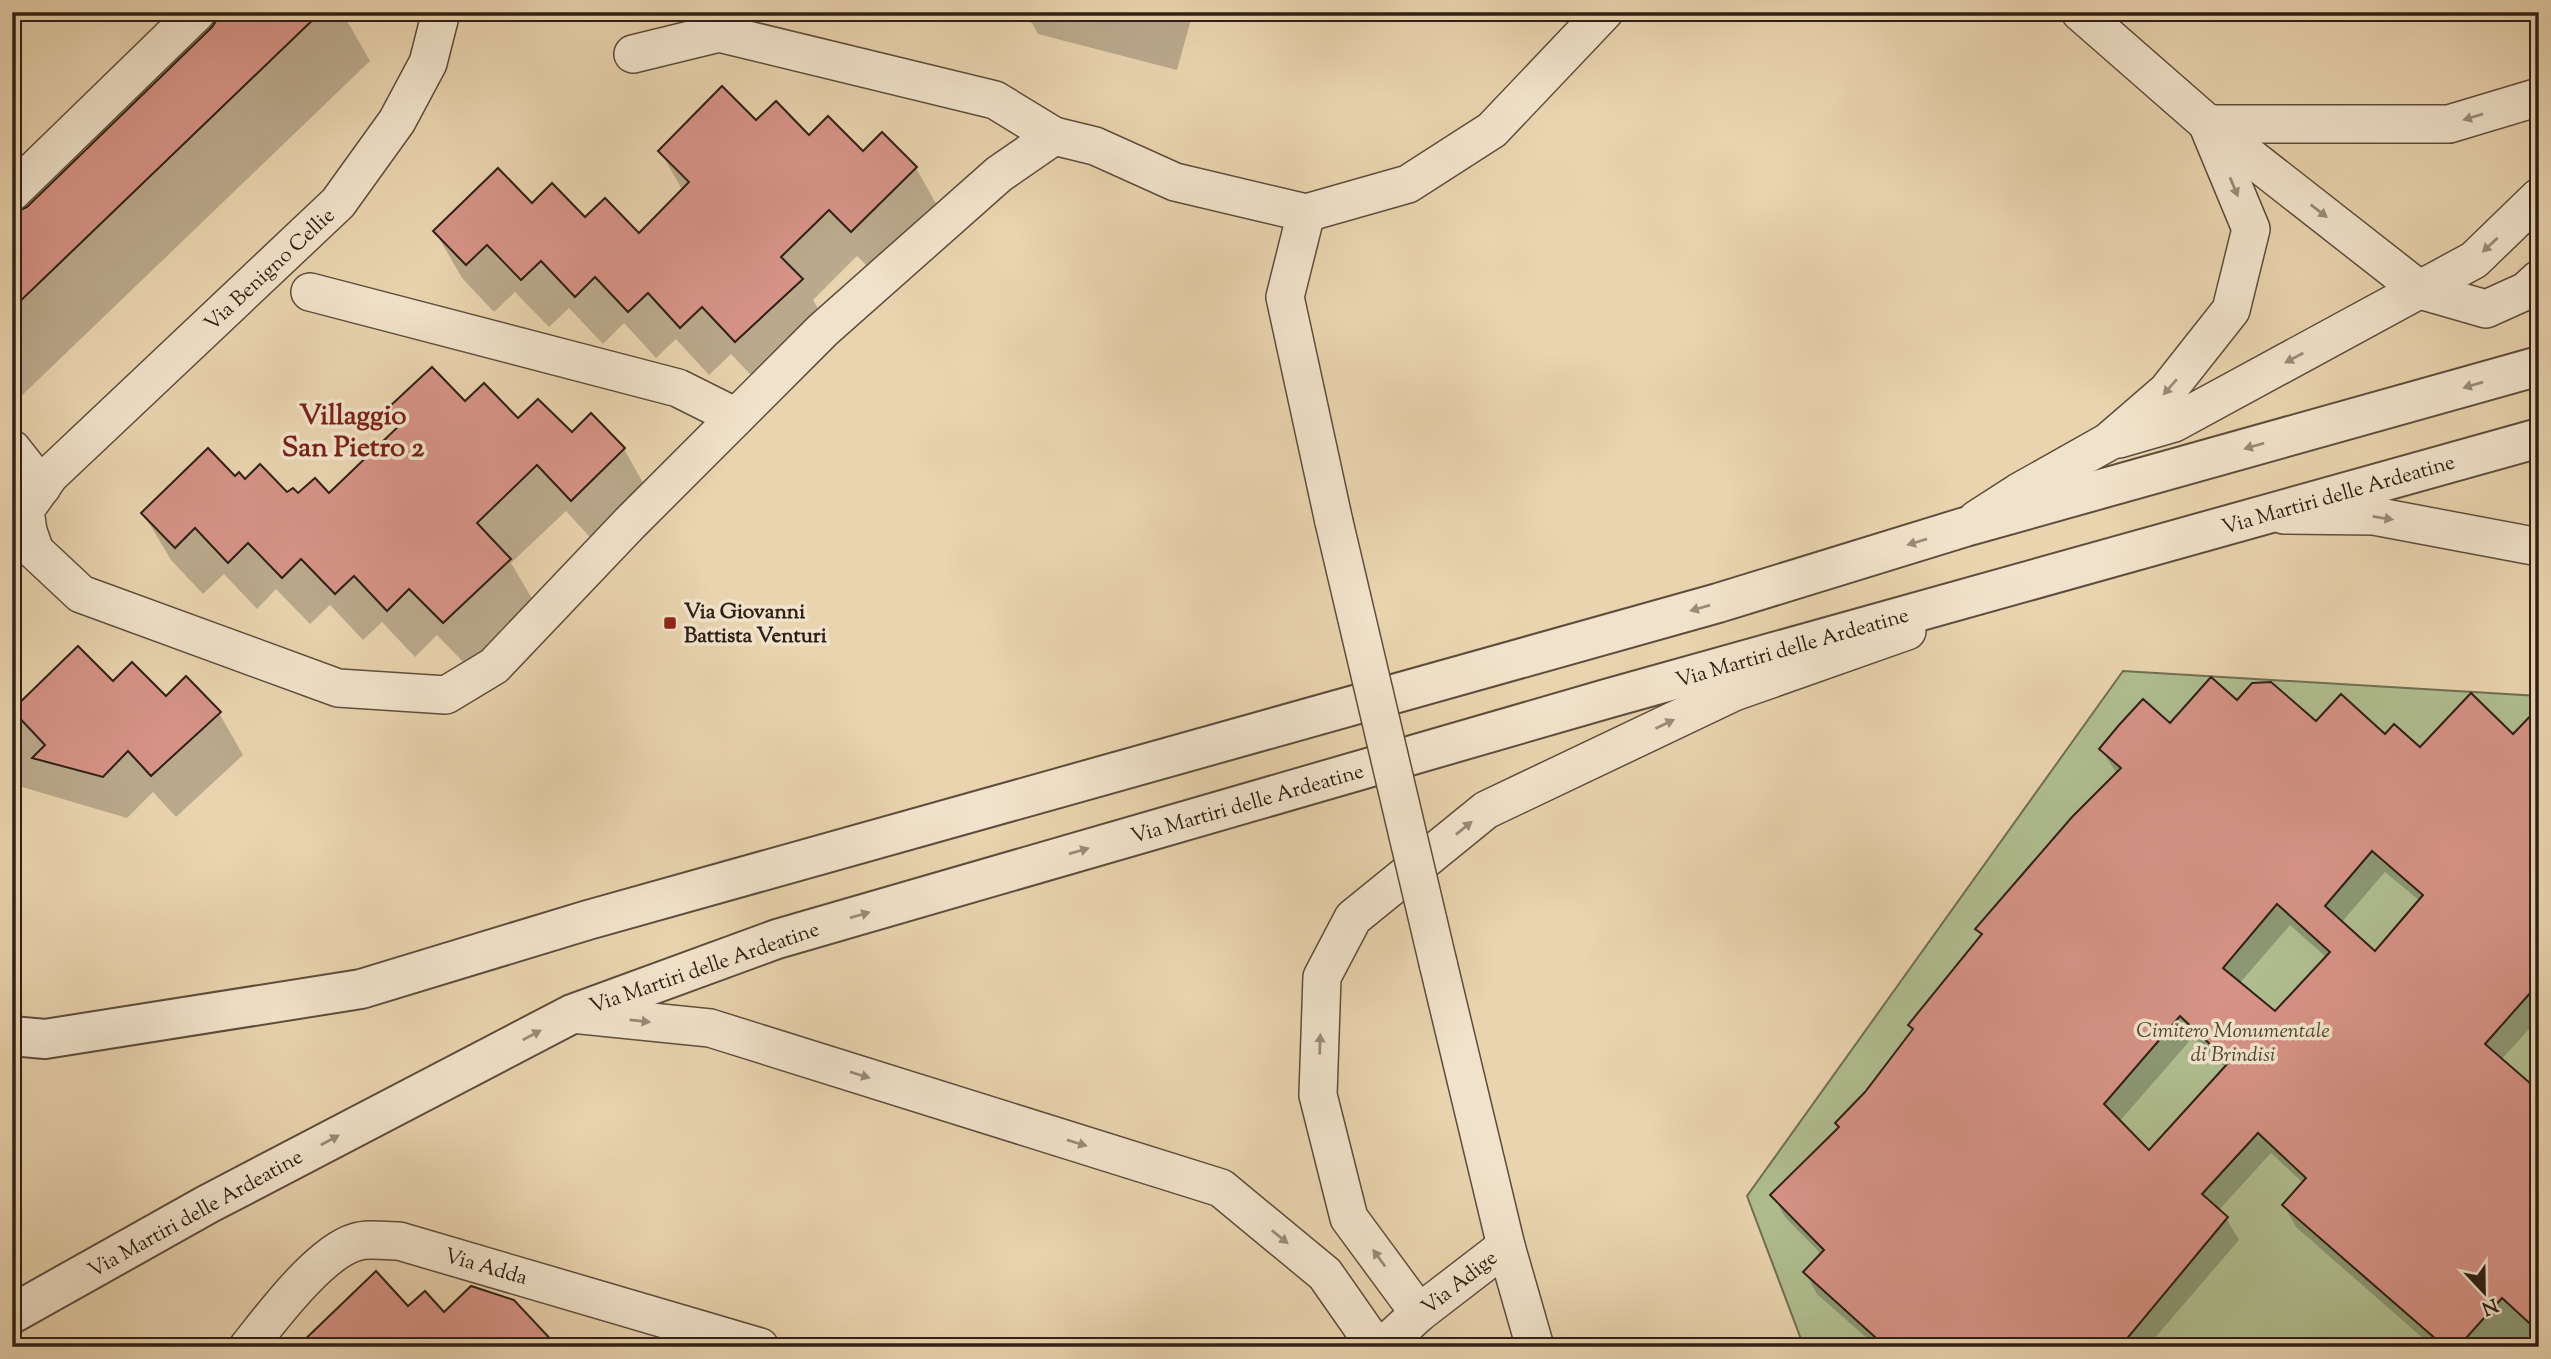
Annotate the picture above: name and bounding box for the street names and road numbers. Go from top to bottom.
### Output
street label: Via Benigno Cellie [198,202,342,339]
street label: Via Martiri delle Ardeatine [2218,448,2459,544]
street label: Via Martiri delle Ardeatine [1672,601,1913,697]
street label: Via Martiri delle Ardeatine [1127,757,1368,853]
street label: Via Martiri delle Ardeatine [586,915,824,1022]
street label: Via Martiri delle Ardeatine [83,1143,309,1286]
street label: Via Adda [440,1242,531,1294]
street label: Via Adige [1416,1244,1505,1323]

